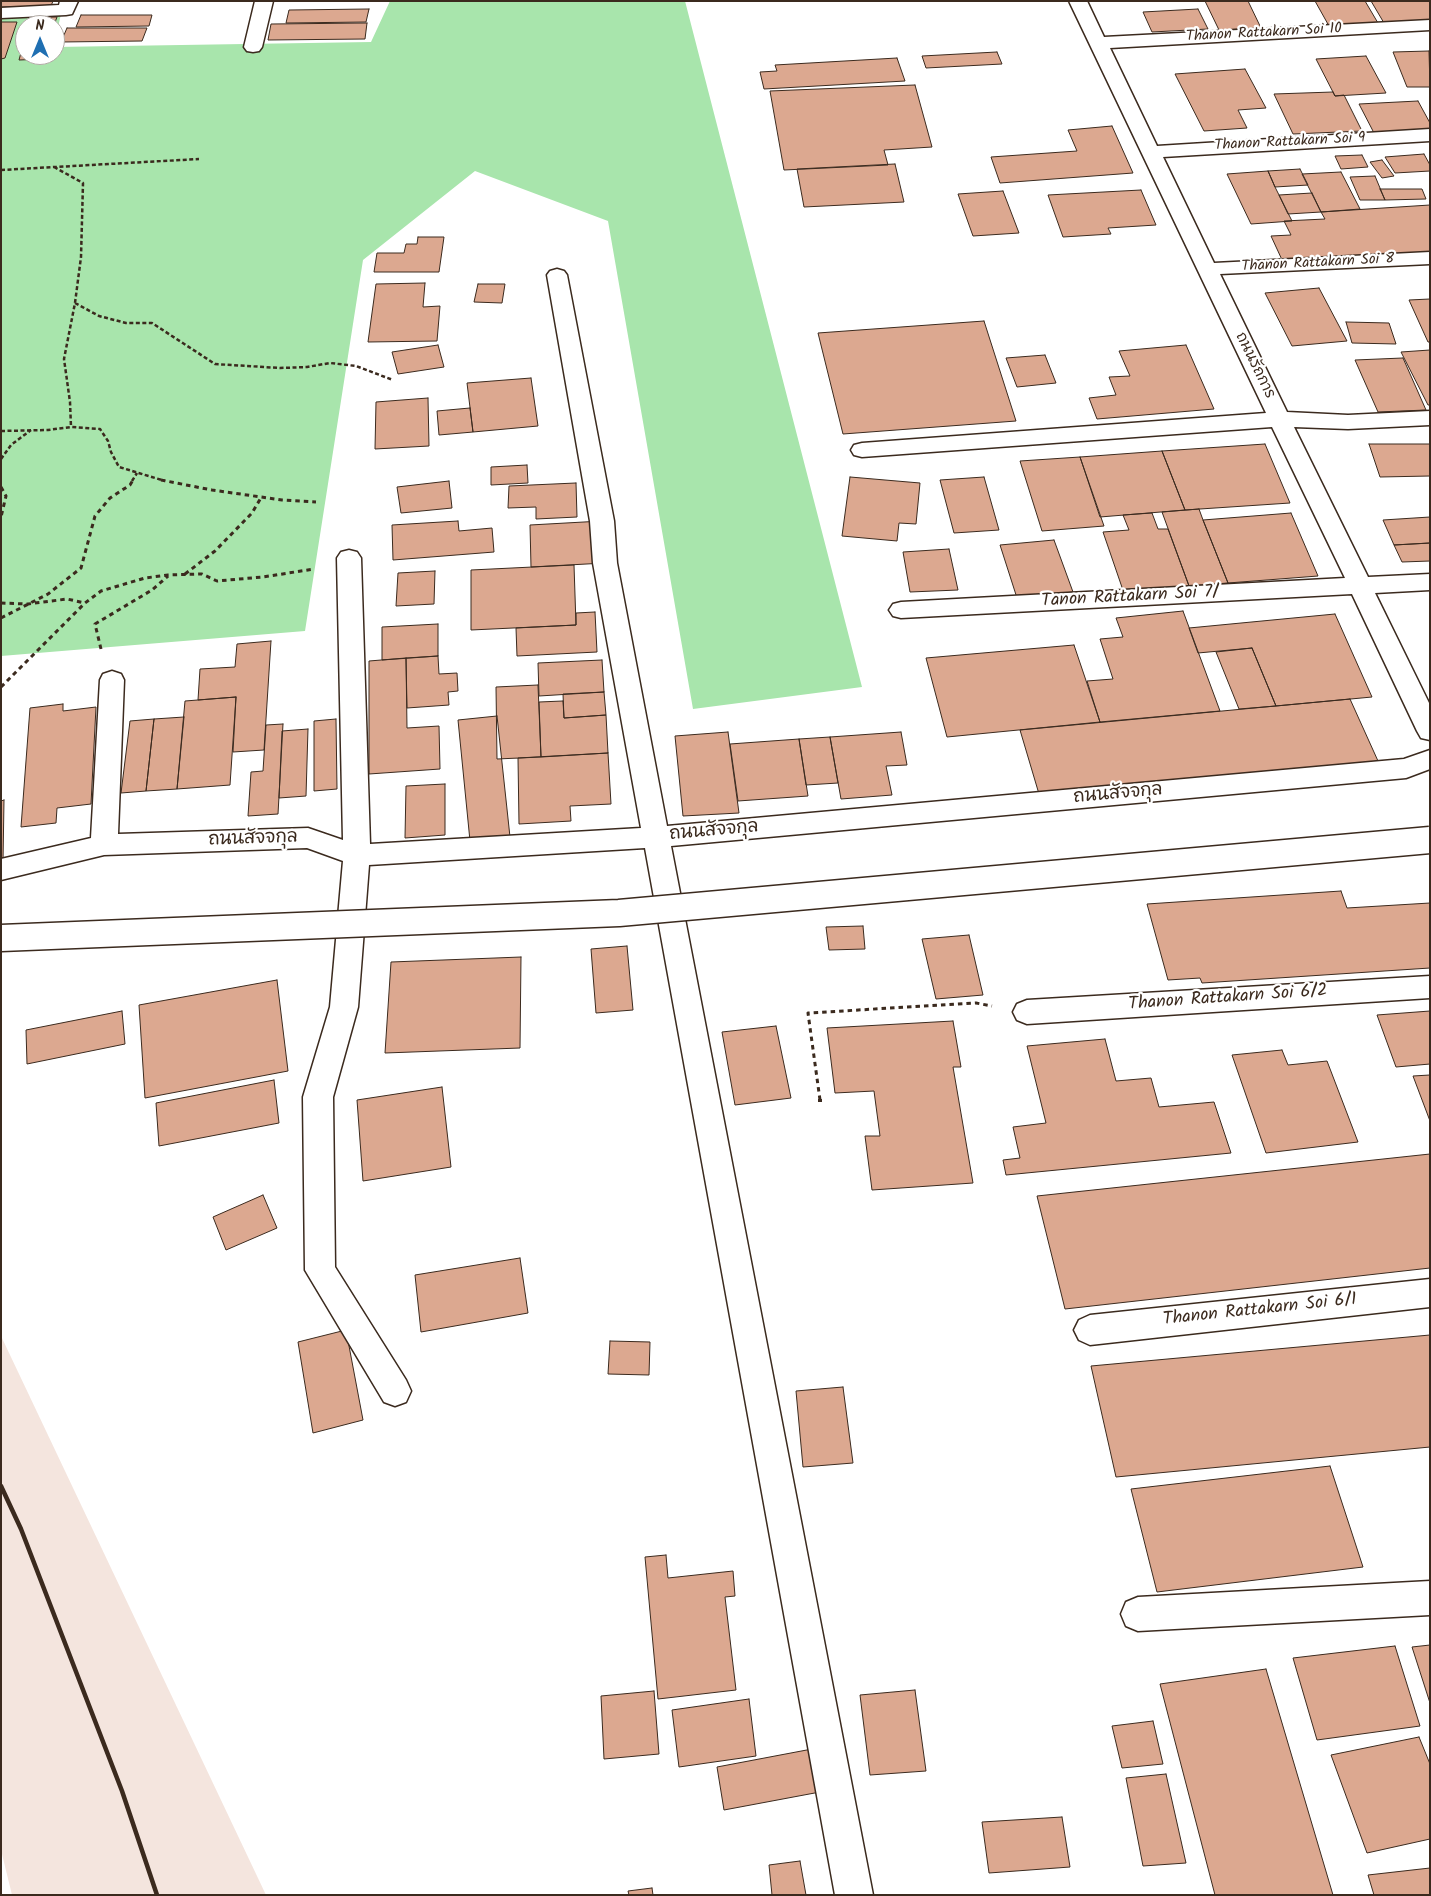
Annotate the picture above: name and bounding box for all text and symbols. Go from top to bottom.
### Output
north arrow [15,15,65,65]
text: N [36,15,44,37]
street label: Thanon Rattakarn Soi 10 [1186,21,1342,47]
street label: Thanon Rattakarn Soi 9 [1214,130,1366,156]
street label: Thanon Rattakarn Soi 8 [1241,251,1395,277]
street label: ถนนรัถการ [1230,330,1278,402]
street label: Tanon Rattakarn Soi 7/ [1041,583,1219,613]
street label: ถนนสัจจกุล [1072,780,1164,810]
street label: ถนนสัจจกุล [668,817,760,847]
street label: ถนนสัจจกุล [208,828,298,852]
street label: Thanon Rattakarn Soi 6/2 [1128,981,1328,1017]
street label: Thanon Rattakarn Soi 6/1 [1162,1290,1358,1332]

